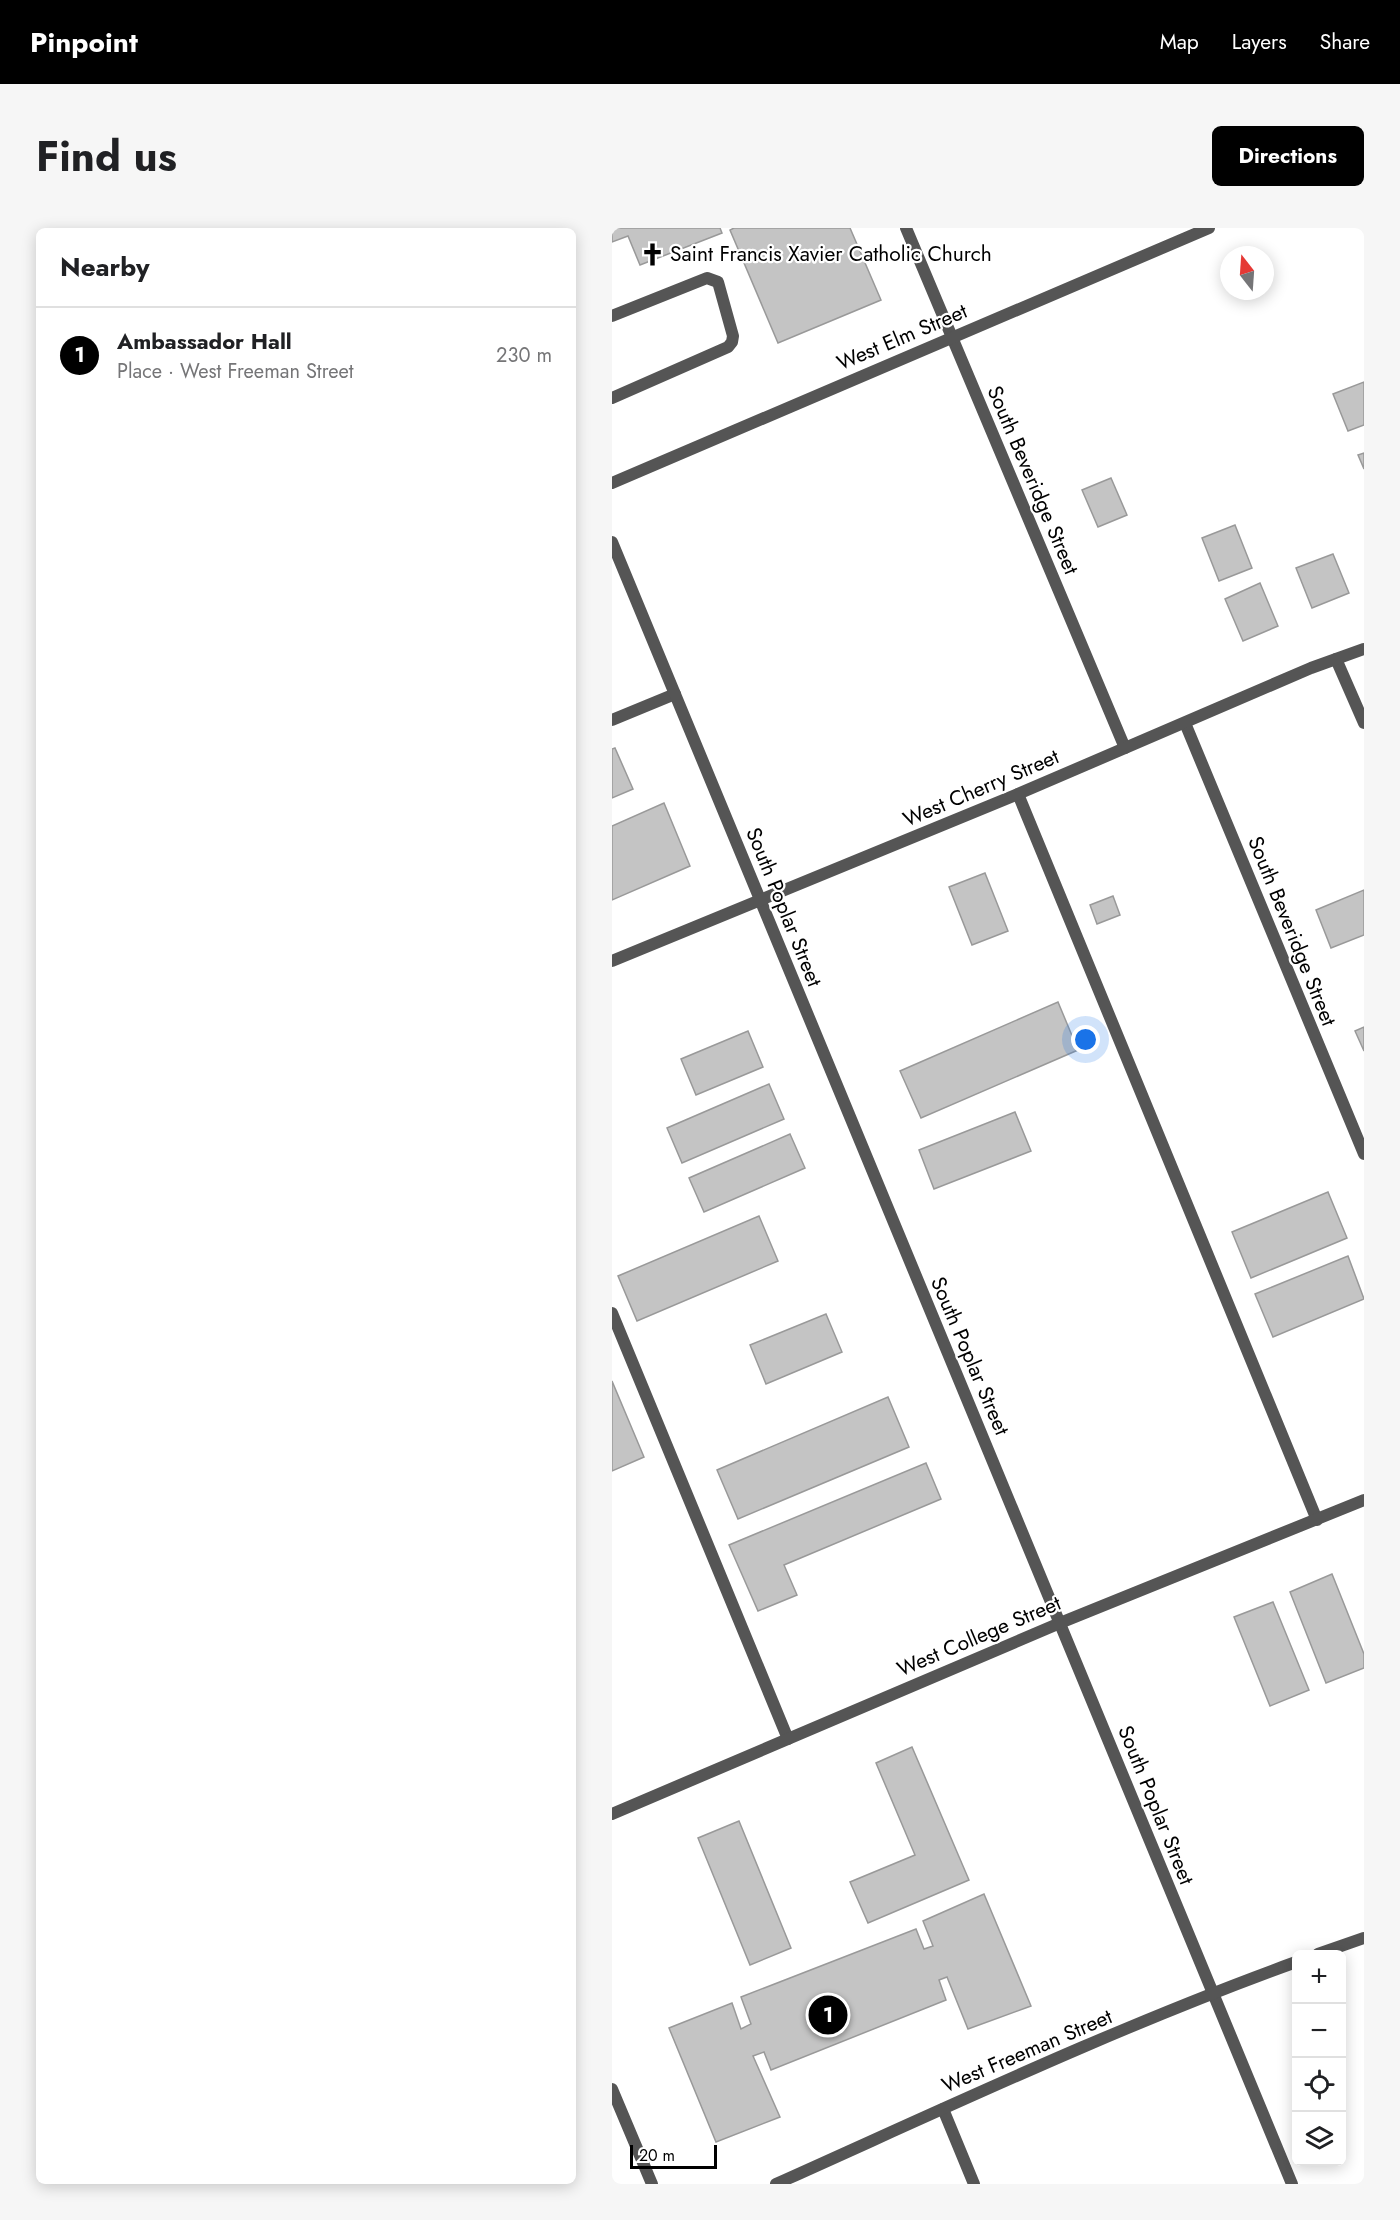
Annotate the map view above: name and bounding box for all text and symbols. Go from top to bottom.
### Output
text: Pinpoint [30,22,138,63]
text: Map [1160,27,1199,57]
text: Layers [1232,27,1287,57]
text: Share [1320,27,1370,57]
text: Find us [36,126,177,187]
button: Directions [1212,126,1364,186]
place label: Saint Francis Xavier Catholic Church [670,239,992,269]
church icon: Saint Francis Xavier Catholic Church [639,241,665,267]
north arrow [1220,246,1274,300]
text: Nearby [60,248,149,286]
street label: West Elm Street [832,296,972,378]
text: Ambassador Hall [117,325,292,357]
text: 1 [74,341,85,370]
text: 230 m [496,341,552,370]
text: Place · West Freeman Street [117,357,354,386]
street label: South Beveridge Street [980,381,1086,579]
street label: West Cherry Street [898,742,1064,834]
street label: South Poplar Street [738,823,830,991]
street label: South Beveridge Street [1240,832,1344,1030]
your location [1071,1025,1100,1054]
street label: South Poplar Street [923,1272,1017,1440]
street label: West College Street [892,1588,1066,1684]
street label: South Poplar Street [1110,1721,1202,1889]
map controls [1292,1950,1346,2166]
button: + [1292,1950,1346,2004]
pin: 1 [808,1992,848,2038]
street label: West Freeman Street [937,2002,1117,2100]
button: − [1292,2004,1346,2058]
button: locate [1292,2058,1346,2112]
button: layers [1292,2112,1346,2166]
scale bar [630,2142,717,2170]
text: 20 m [639,2144,675,2167]

